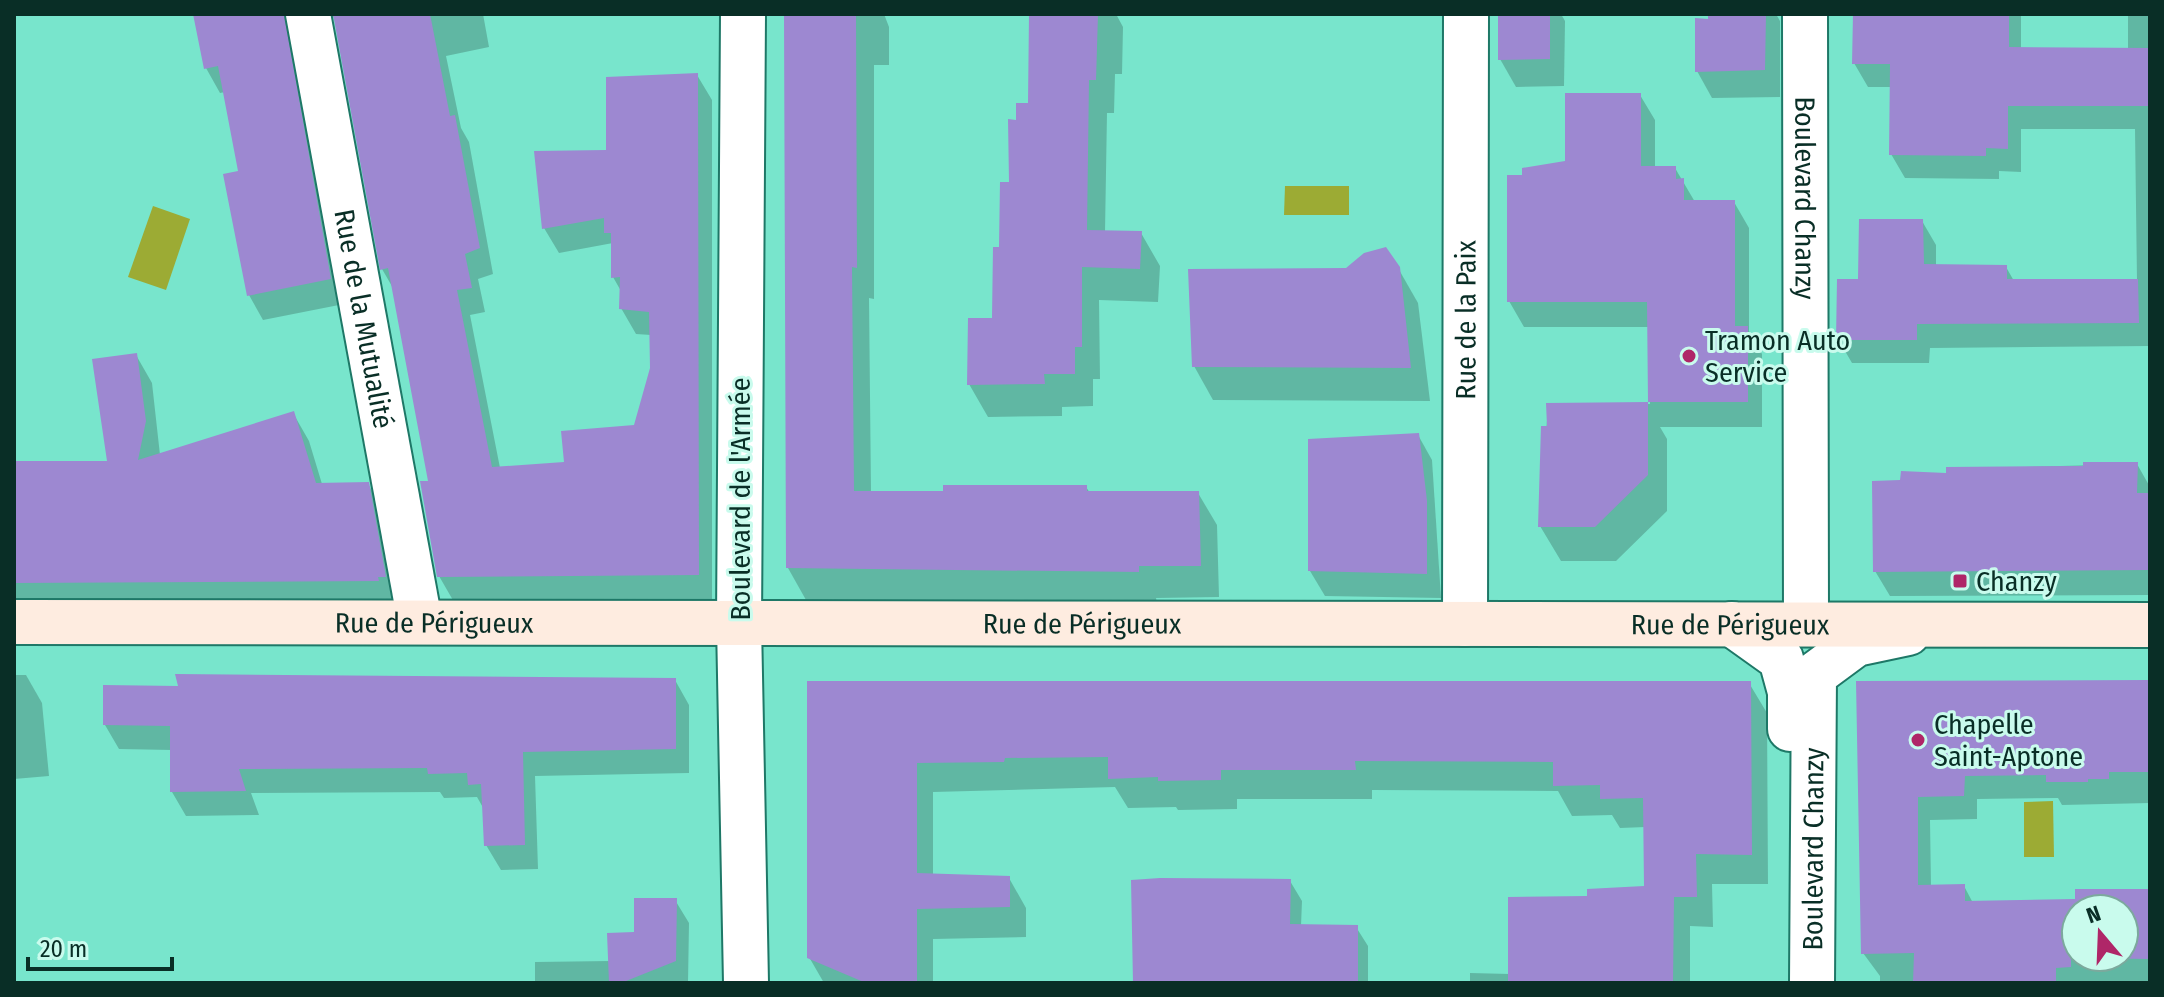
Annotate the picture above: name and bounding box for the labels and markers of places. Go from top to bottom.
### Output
place label: Tramon Auto Service [1705,324,1850,389]
marker: Tramon Auto Service [1680,347,1698,365]
place label: Chanzy [1976,565,2057,598]
marker: Chanzy [1951,572,1969,590]
place label: Chapelle Saint-Aptone [1934,708,2083,773]
marker: Chapelle Saint-Aptone [1909,731,1927,749]

